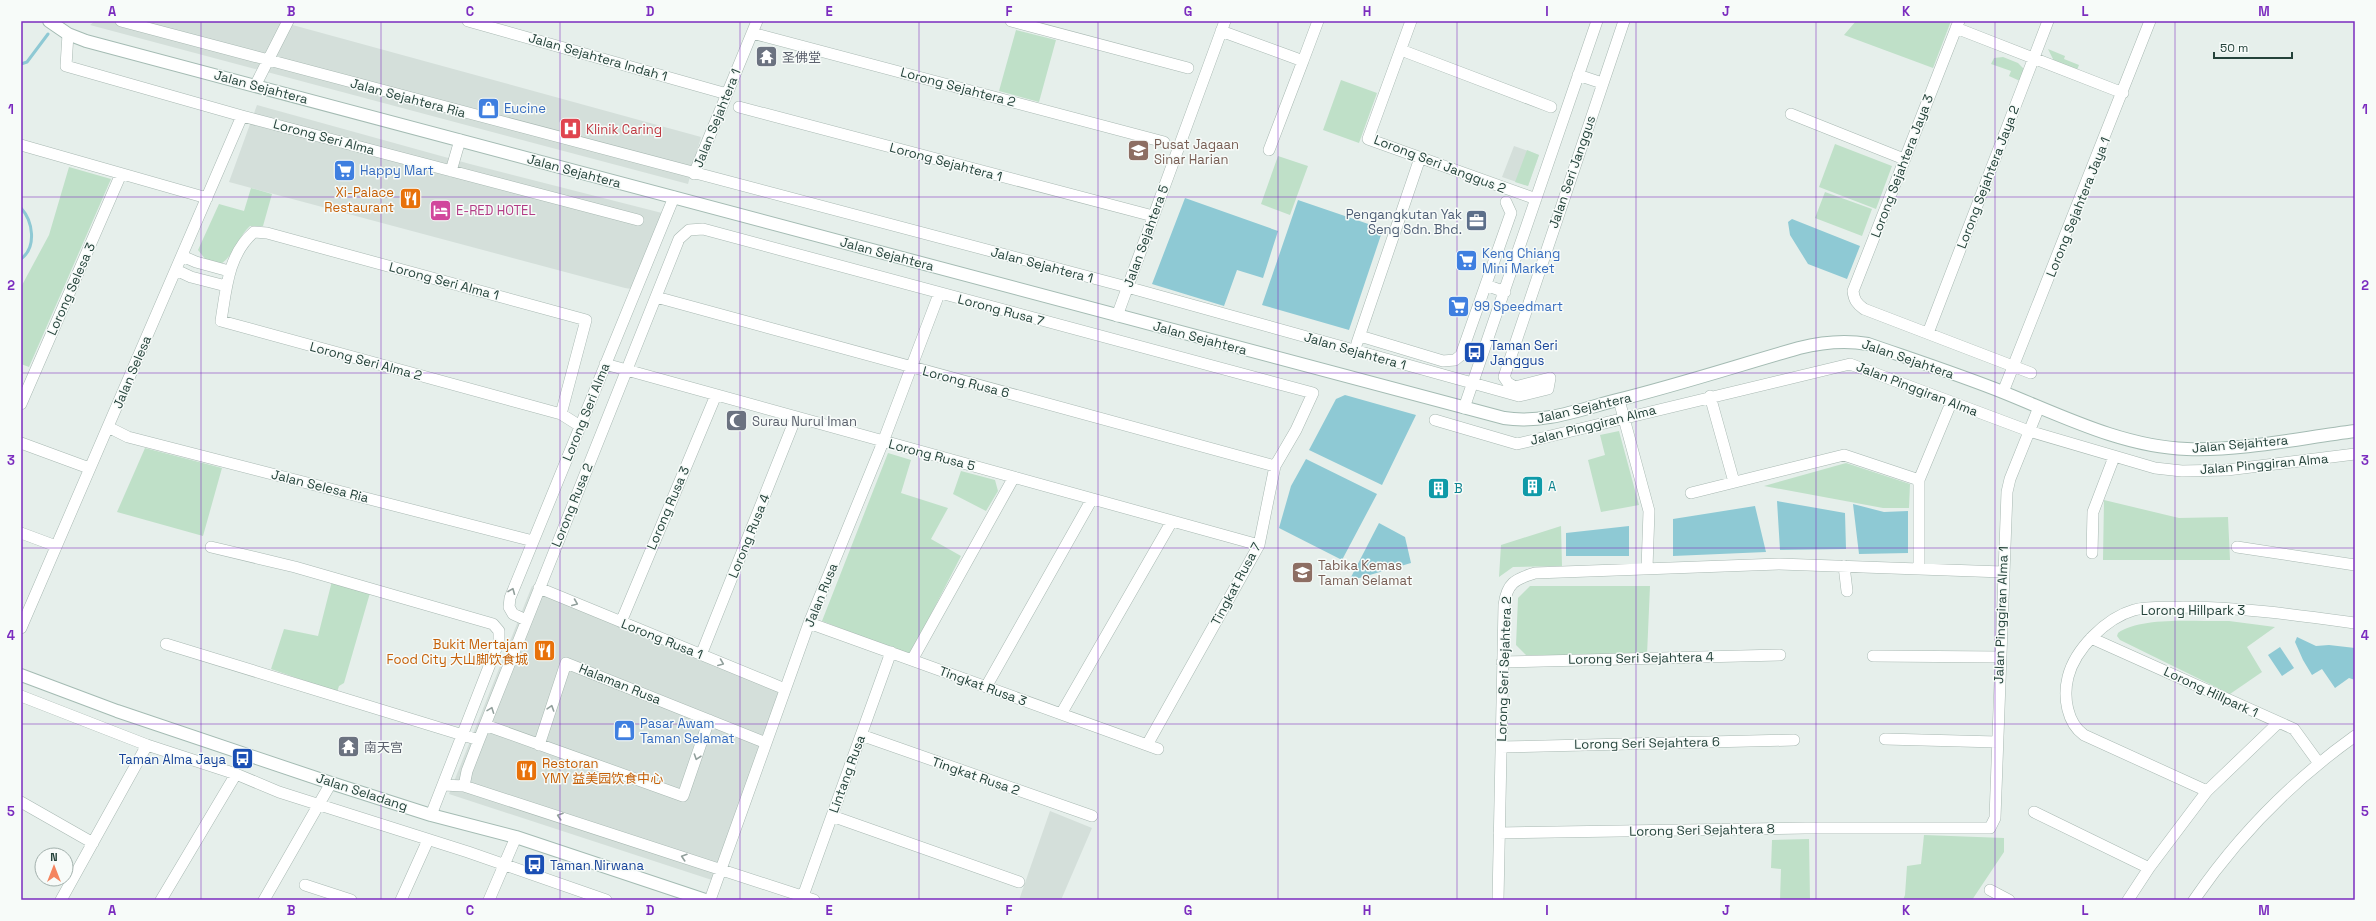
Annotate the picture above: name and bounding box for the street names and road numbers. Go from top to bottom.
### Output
street label: Jalan Sejahtera Indah 1 [527,29,669,85]
street label: Lorong Sejahtera 2 [899,63,1018,111]
street label: Jalan Sejahtera [212,66,310,108]
street label: Jalan Sejahtera 1 [689,66,745,170]
street label: Jalan Sejahtera Ria [348,74,468,122]
street label: Lorong Sejahtera Jaya 3 [1867,92,1937,240]
street label: Lorong Sejahtera Jaya 2 [1953,103,2023,251]
street label: Jalan Seri Janggus [1545,113,1599,231]
street label: Lorong Seri Alma [271,115,377,159]
street label: Lorong Seri Janggus 2 [1372,131,1509,197]
street label: Lorong Sejahtera Jaya 1 [2042,135,2114,279]
street label: Lorong Sejahtera 1 [888,139,1004,185]
street label: Jalan Sejahtera [525,150,623,192]
street label: Jalan Sejahtera 5 [1120,182,1172,290]
street label: Jalan Sejahtera [838,233,936,275]
street label: Lorong Selesa 3 [43,240,99,338]
street label: Jalan Sejahtera 1 [989,243,1095,287]
street label: Lorong Seri Alma 1 [387,258,501,304]
street label: Lorong Rusa 7 [956,290,1046,330]
street label: Jalan Sejahtera [1151,317,1249,359]
street label: Jalan Sejahtera 1 [1302,328,1408,374]
street label: Jalan Selesa [109,332,155,411]
street label: Jalan Sejahtera [1860,335,1957,383]
street label: Lorong Seri Alma 2 [308,338,424,384]
street label: Jalan Pinggiran Alma [1854,358,1981,420]
street label: Lorong Seri Alma [559,360,614,464]
street label: Lorong Rusa 6 [921,362,1011,402]
street label: Jalan Sejahtera [1535,389,1633,427]
street label: Jalan Pinggiran Alma [1528,401,1658,449]
street label: Jalan Sejahtera [2191,431,2289,457]
street label: Lorong Rusa 5 [887,435,977,475]
street label: Jalan Pinggiran Alma [2199,450,2330,478]
street label: Lorong Rusa 2 [547,460,597,549]
street label: Lorong Rusa 3 [643,464,693,552]
street label: Jalan Selesa Ria [269,466,371,506]
street label: Lorong Rusa 4 [724,491,774,581]
street label: Tingkat Rusa 7 [1207,540,1265,628]
street label: Jalan Pinggiran Alma 1 [1990,546,2012,684]
street label: Jalan Rusa [801,560,842,629]
street label: Lorong Seri Sejahtera 2 [1493,596,1515,742]
street label: Lorong Hillpark 3 [2141,602,2245,619]
street label: Lorong Rusa 1 [619,615,705,663]
street label: Lorong Seri Sejahtera 4 [1568,648,1714,668]
street label: Halaman Rusa [576,660,664,708]
street label: Tingkat Rusa 3 [937,662,1029,710]
street label: Lorong Hillpark 1 [2161,663,2261,721]
street label: Lintang Rusa [825,732,869,815]
street label: Lorong Seri Sejahtera 6 [1574,733,1720,753]
street label: Tingkat Rusa 2 [930,753,1022,799]
street label: Jalan Seladang [314,769,410,815]
street label: Lorong Seri Sejahtera 8 [1629,820,1775,840]

